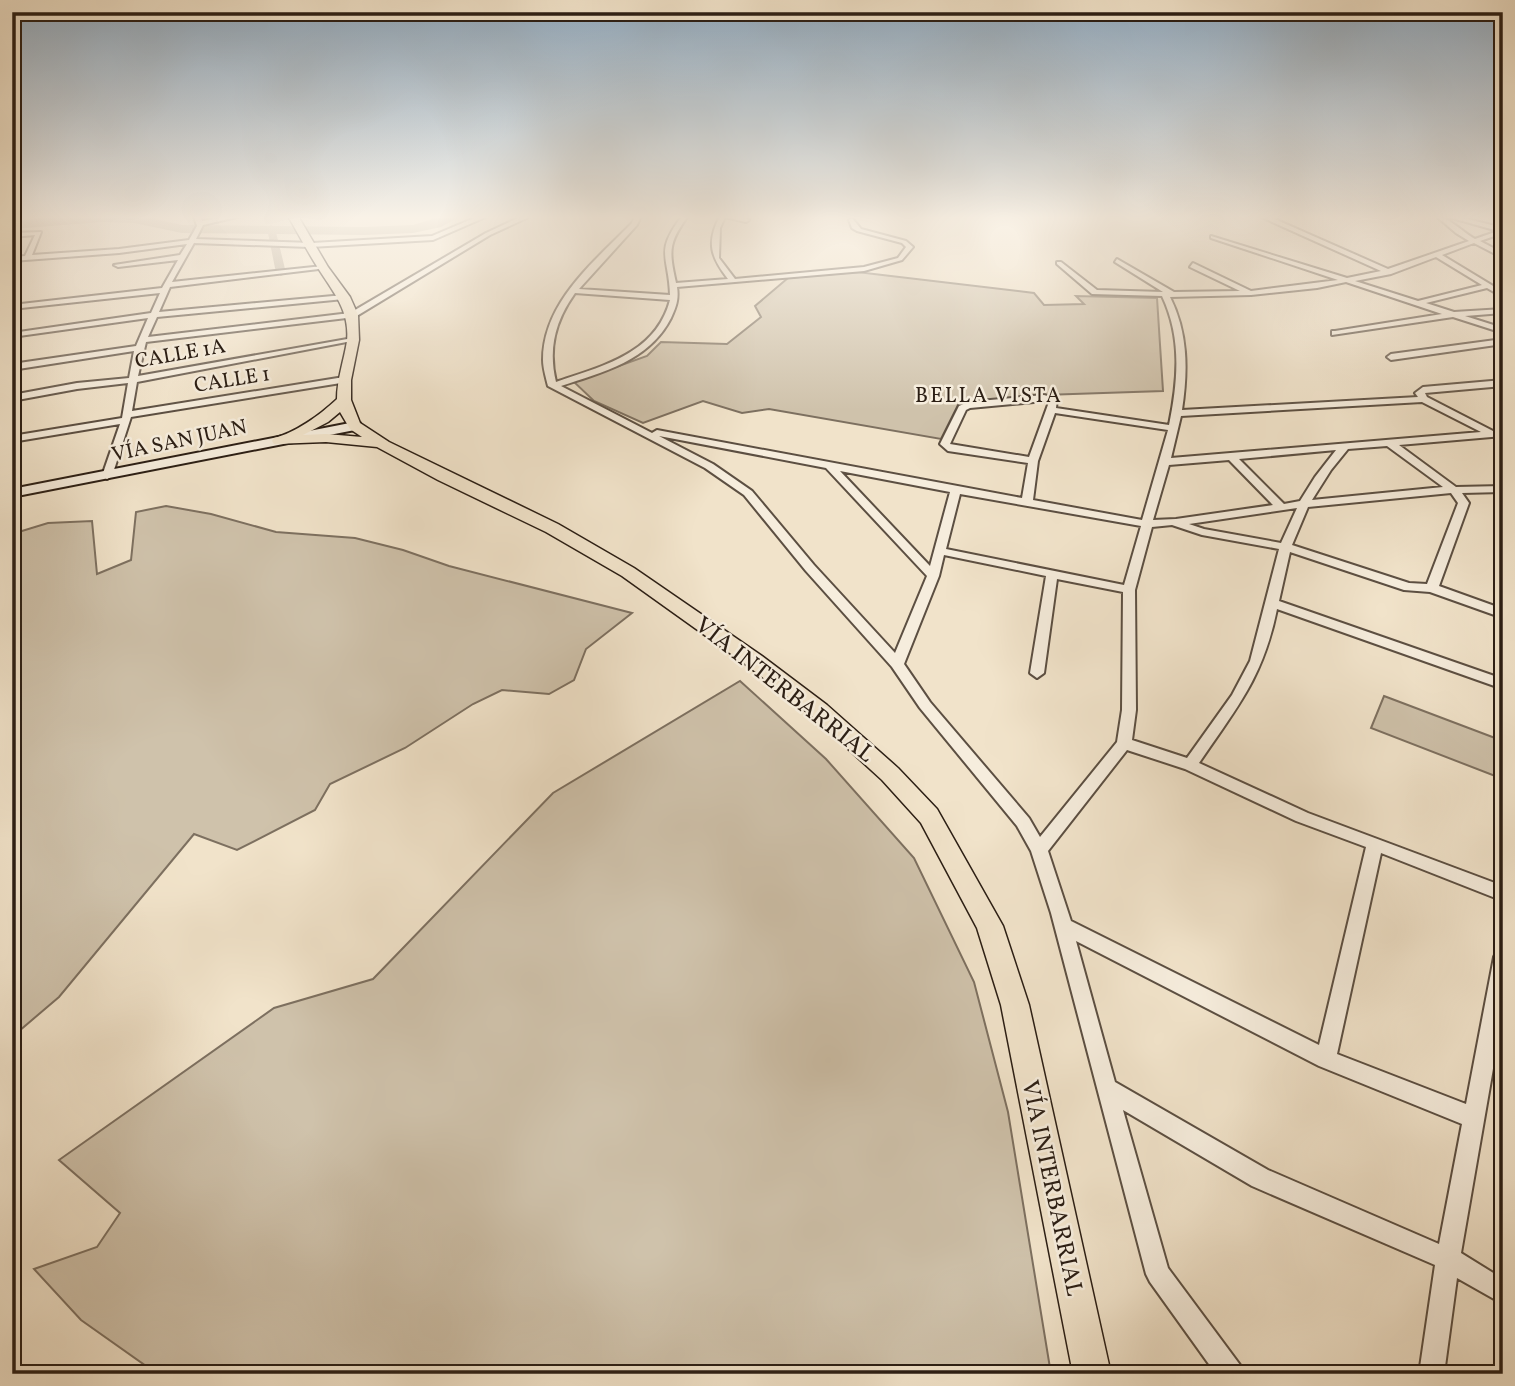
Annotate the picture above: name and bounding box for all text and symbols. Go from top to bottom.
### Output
street label: CALLE 1A [133,332,228,377]
street label: CALLE 1 [192,360,272,401]
district label: BELLA VISTA [915,382,1063,411]
street label: VÍA SAN JUAN [109,413,250,470]
street label: VÍA INTERBARRIAL [687,609,881,772]
street label: VÍA INTERBARRIAL [1012,1077,1091,1300]

